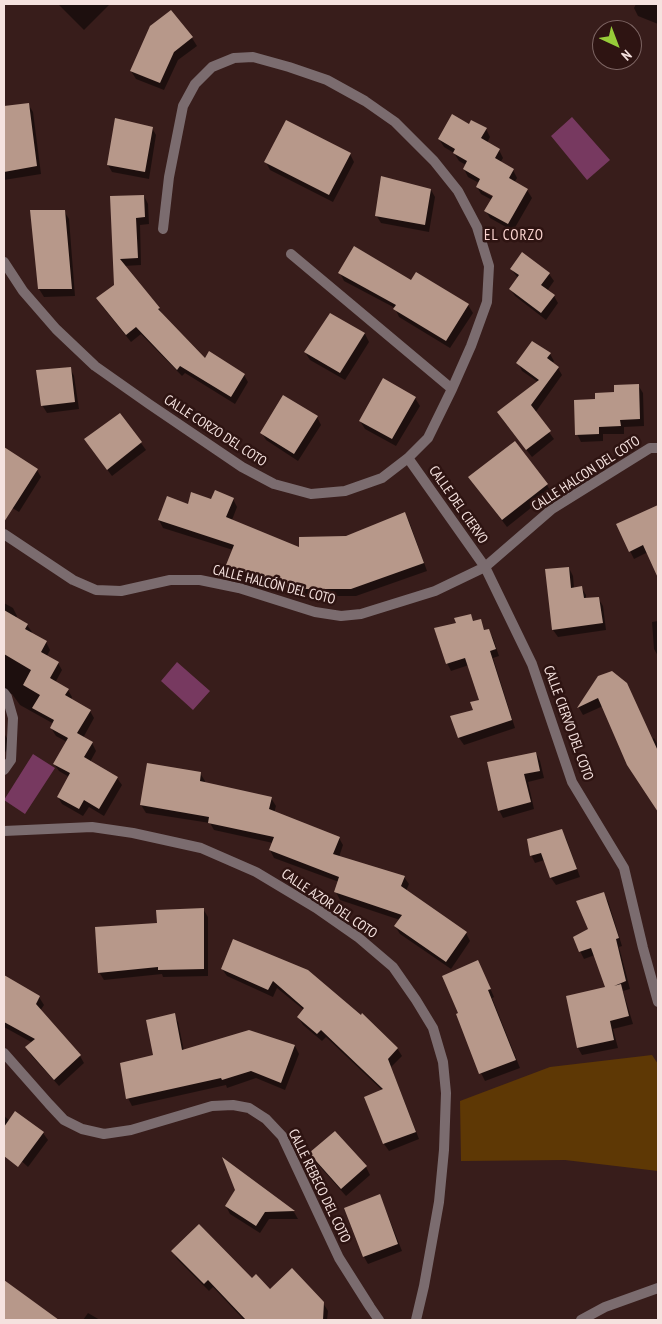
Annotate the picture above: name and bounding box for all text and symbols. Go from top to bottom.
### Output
north arrow [592,20,642,70]
text: N [618,46,635,64]
district label: EL CORZO [483,227,545,245]
street label: CALLE CORZO DEL COTO [161,392,269,470]
street label: CALLE HALCON DEL COTO [529,433,643,515]
street label: CALLE DEL CIERVO [425,463,491,547]
street label: CALLE HALCÓN DEL COTO [211,562,337,608]
street label: CALLE CIERVO DEL COTO [539,663,597,783]
street label: CALLE AZOR DEL COTO [278,866,380,942]
street label: CALLE REBECO DEL COTO [284,1127,354,1245]

